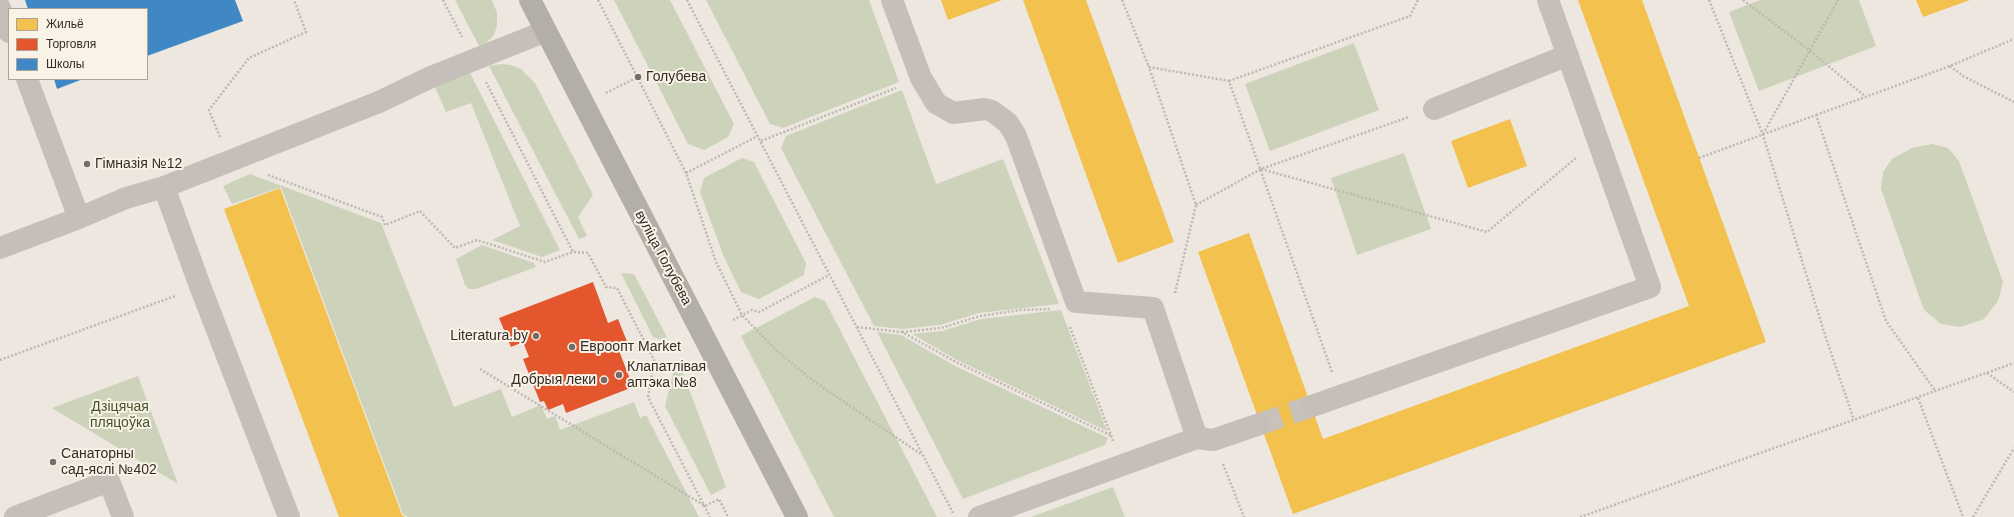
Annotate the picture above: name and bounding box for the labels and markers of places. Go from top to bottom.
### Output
place label: Голубева [646,69,706,85]
marker: Голубева [633,72,643,82]
place label: Гімназія №12 [95,156,182,172]
marker: Гімназія №12 [82,159,92,169]
place label: Literatura.by [450,328,528,344]
marker: Literatura.by [531,331,541,341]
place label: Евроопт Market [580,339,681,355]
marker: Евроопт Market [567,342,577,352]
place label: Клапатлівая аптэка №8 [627,359,706,392]
marker: Клапатлівая аптэка №8 [614,370,624,380]
place label: Добрыя леки [511,372,596,388]
marker: Добрыя леки [599,375,609,385]
place label: Санаторны сад-яслі №402 [61,446,157,478]
marker: Санаторны сад-яслі №402 [48,457,58,467]

